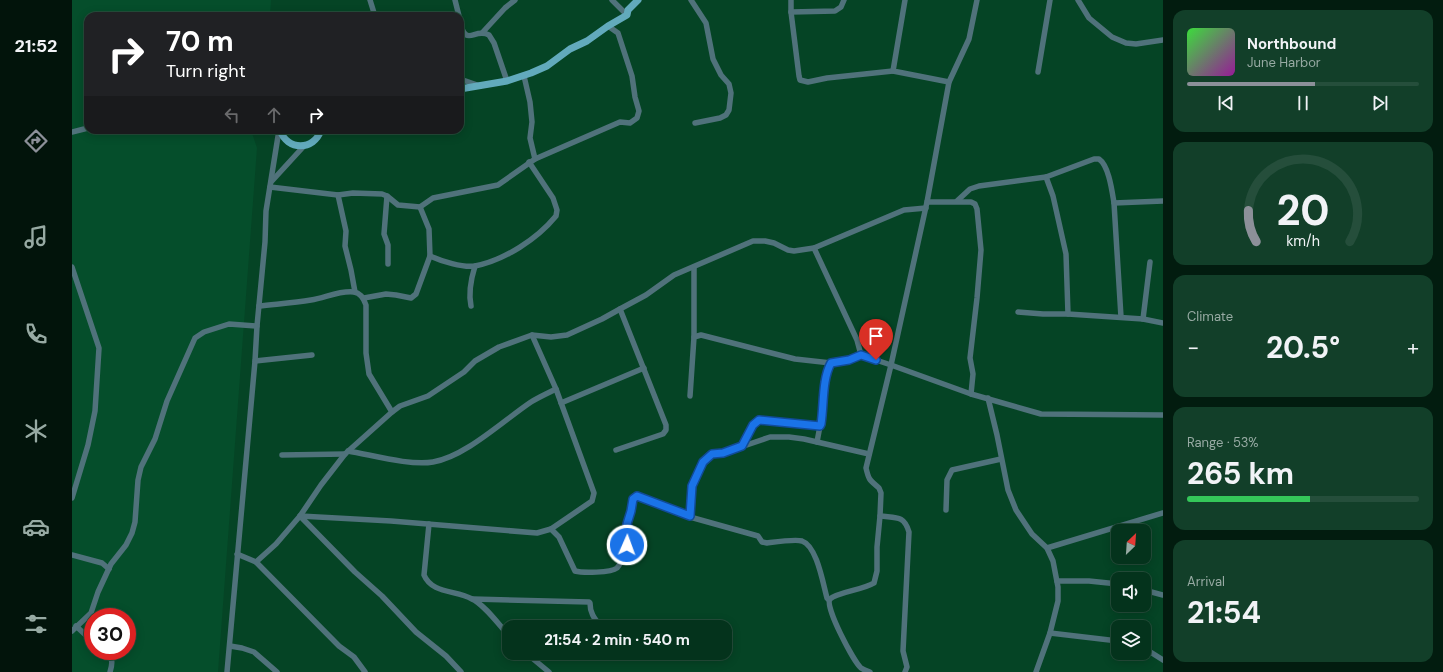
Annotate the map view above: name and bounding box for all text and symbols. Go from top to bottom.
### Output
text: 70 m [166,23,234,60]
icon: right [100,28,152,80]
text: 21:52 [15,34,57,58]
text: Northbound [1247,34,1336,54]
text: June Harbor [1247,54,1321,71]
text: Turn right [166,59,246,83]
icon: previous [1215,92,1237,114]
icon: pause [1292,92,1314,114]
icon: next [1369,92,1391,114]
icon: left [221,104,243,126]
icon: ahead [263,104,285,126]
icon: right [305,104,327,126]
icon: directions [22,127,50,155]
text: 20 [1276,183,1330,237]
icon: music [22,223,50,251]
text: km/h [1286,231,1320,249]
text: Climate [1187,308,1233,325]
pin [859,319,893,360]
icon: phone [22,320,50,348]
icon: arrive [865,325,887,347]
text: 20.5° [1266,328,1340,367]
text: − [1187,333,1199,362]
text: + [1407,333,1419,362]
icon: climate [22,417,50,445]
text: Range · 53% [1187,434,1259,451]
text: 265 km [1187,454,1294,493]
icon: car [22,513,50,541]
position arrow [606,524,648,566]
north arrow [1111,524,1151,564]
map controls [1111,524,1151,660]
button: sound [1111,572,1151,612]
text: Arrival [1187,573,1225,590]
text: 21:54 [1187,593,1261,632]
speed limit sign: 30 [84,608,136,660]
icon: filters [22,610,50,638]
button: layers [1111,620,1151,660]
text: 21:54 · 2 min · 540 m [544,630,690,650]

